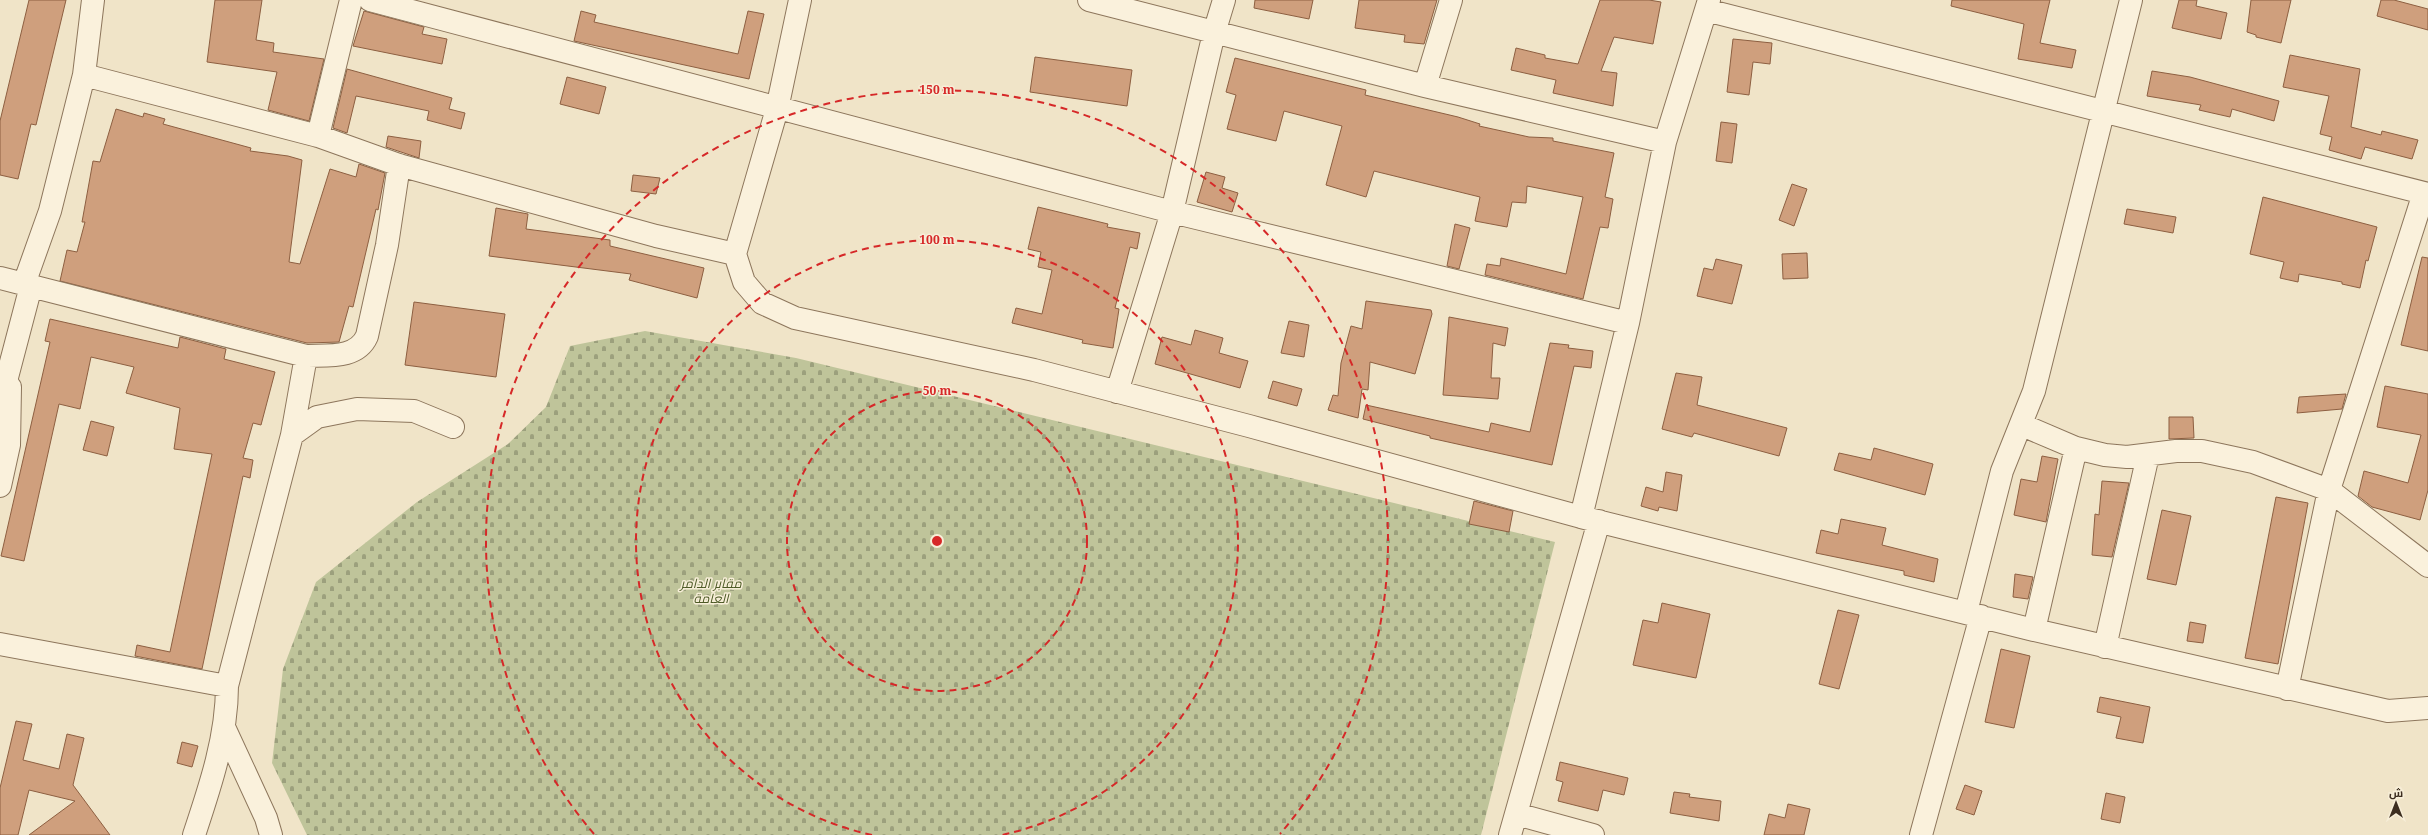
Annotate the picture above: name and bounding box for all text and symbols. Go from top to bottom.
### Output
text: 150 m [919,81,955,98]
text: 100 m [919,231,955,248]
text: 50 m [923,382,951,399]
centre of rings [930,534,944,548]
park label: مقابر الدامر العامة [678,574,742,607]
north arrow [2376,783,2416,823]
text: ش [2389,785,2403,800]

